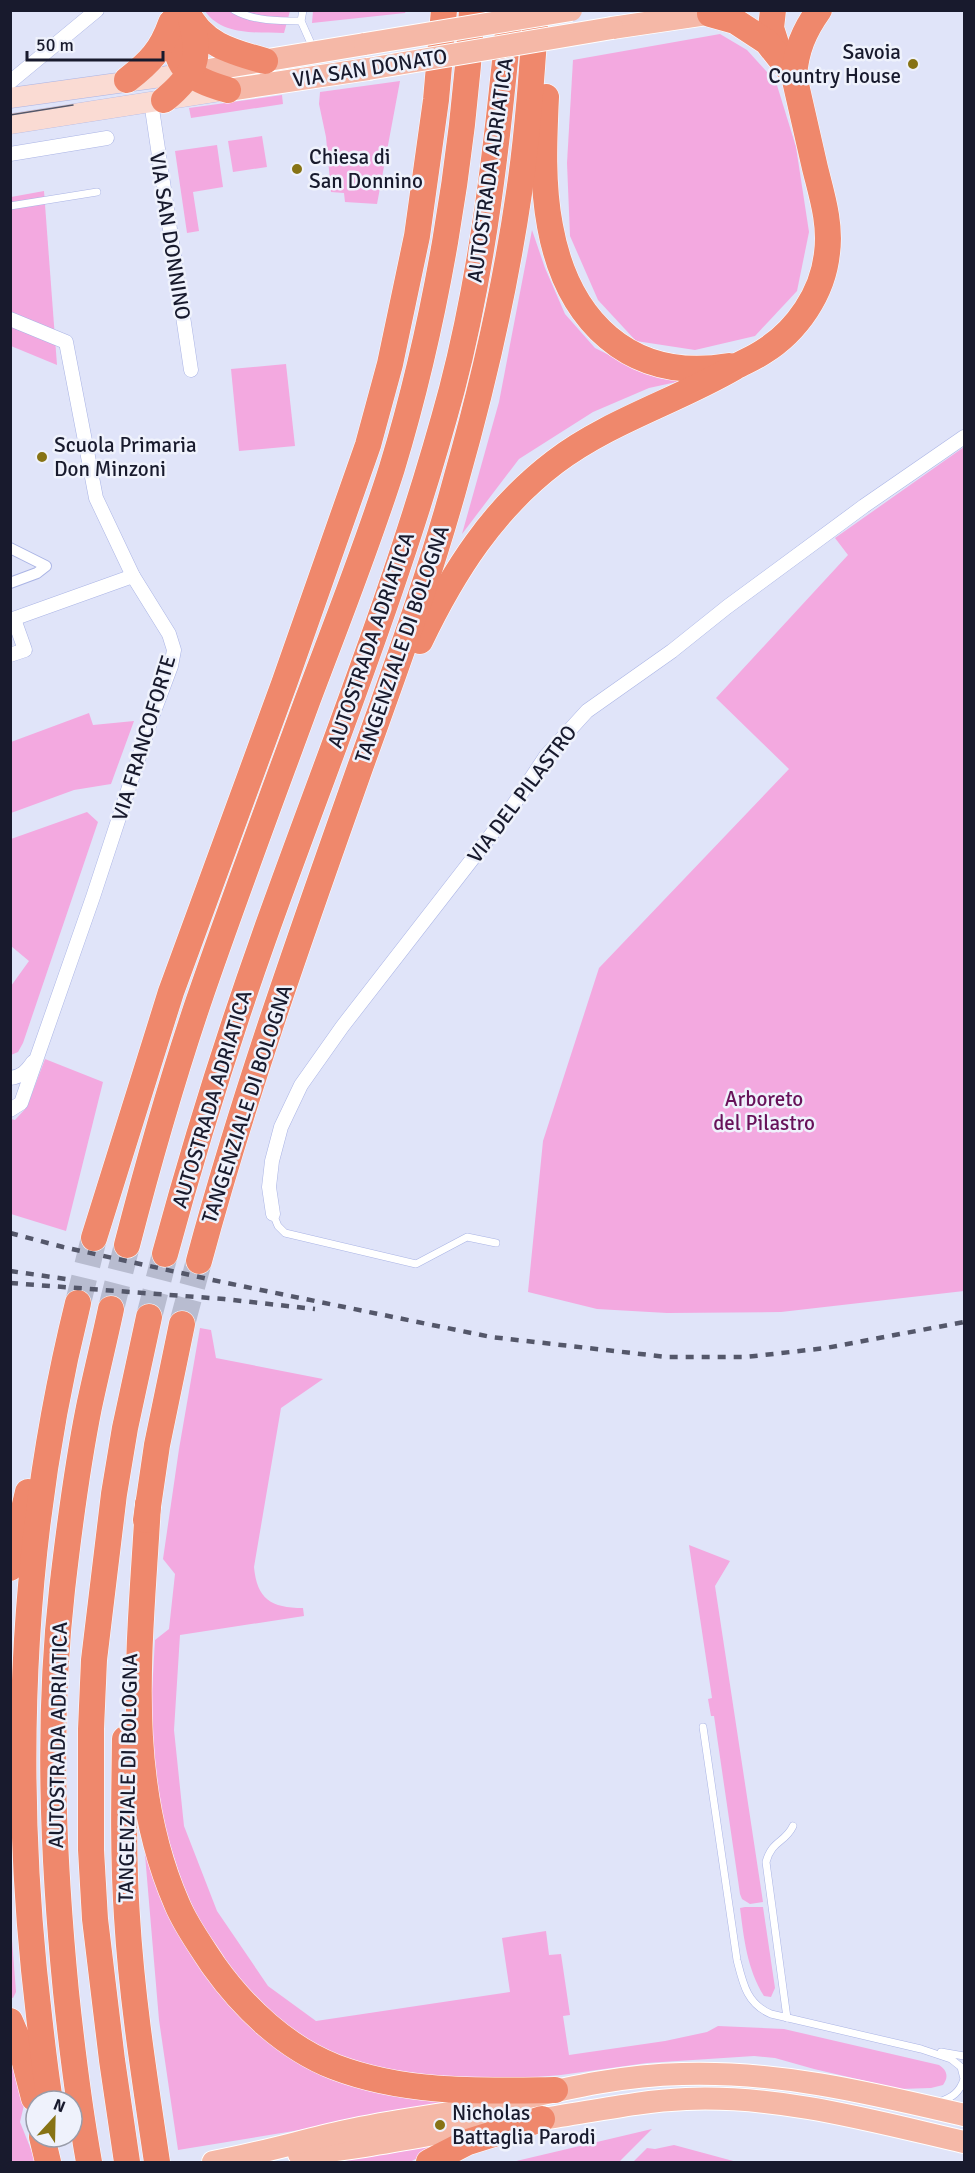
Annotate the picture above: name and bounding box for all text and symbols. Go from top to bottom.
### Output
scale bar [27,24,164,62]
text: 50 m [36,34,74,56]
place label: Savoia Country House [768,39,901,89]
street label: VIA SAN DONATO [291,43,449,93]
street label: AUTOSTRADA ADRIATICA [461,56,519,284]
marker: Savoia Country House [906,57,920,71]
place label: Chiesa di San Donnino [309,144,423,194]
street label: VIA SAN DONNINO [144,150,196,322]
marker: Chiesa di San Donnino [290,162,304,176]
place label: Scuola Primaria Don Minzoni [54,432,197,482]
marker: Scuola Primaria Don Minzoni [35,450,49,464]
street label: TANGENZIALE DI BOLOGNA [349,522,455,766]
street label: AUTOSTRADA ADRIATICA [322,529,420,751]
street label: VIA FRANCOFORTE [106,652,182,824]
street label: VIA DEL PILASTRO [462,720,582,868]
street label: TANGENZIALE DI BOLOGNA [196,981,298,1227]
street label: AUTOSTRADA ADRIATICA [166,987,258,1211]
park label: Arboreto del Pilastro [713,1086,815,1136]
street label: AUTOSTRADA ADRIATICA [43,1621,73,1848]
street label: TANGENZIALE DI BOLOGNA [113,1653,143,1903]
north arrow [24,2089,84,2149]
text: N [50,2095,68,2117]
place label: Nicholas Battaglia Parodi [452,2100,596,2150]
marker: Nicholas Battaglia Parodi [433,2118,447,2132]

